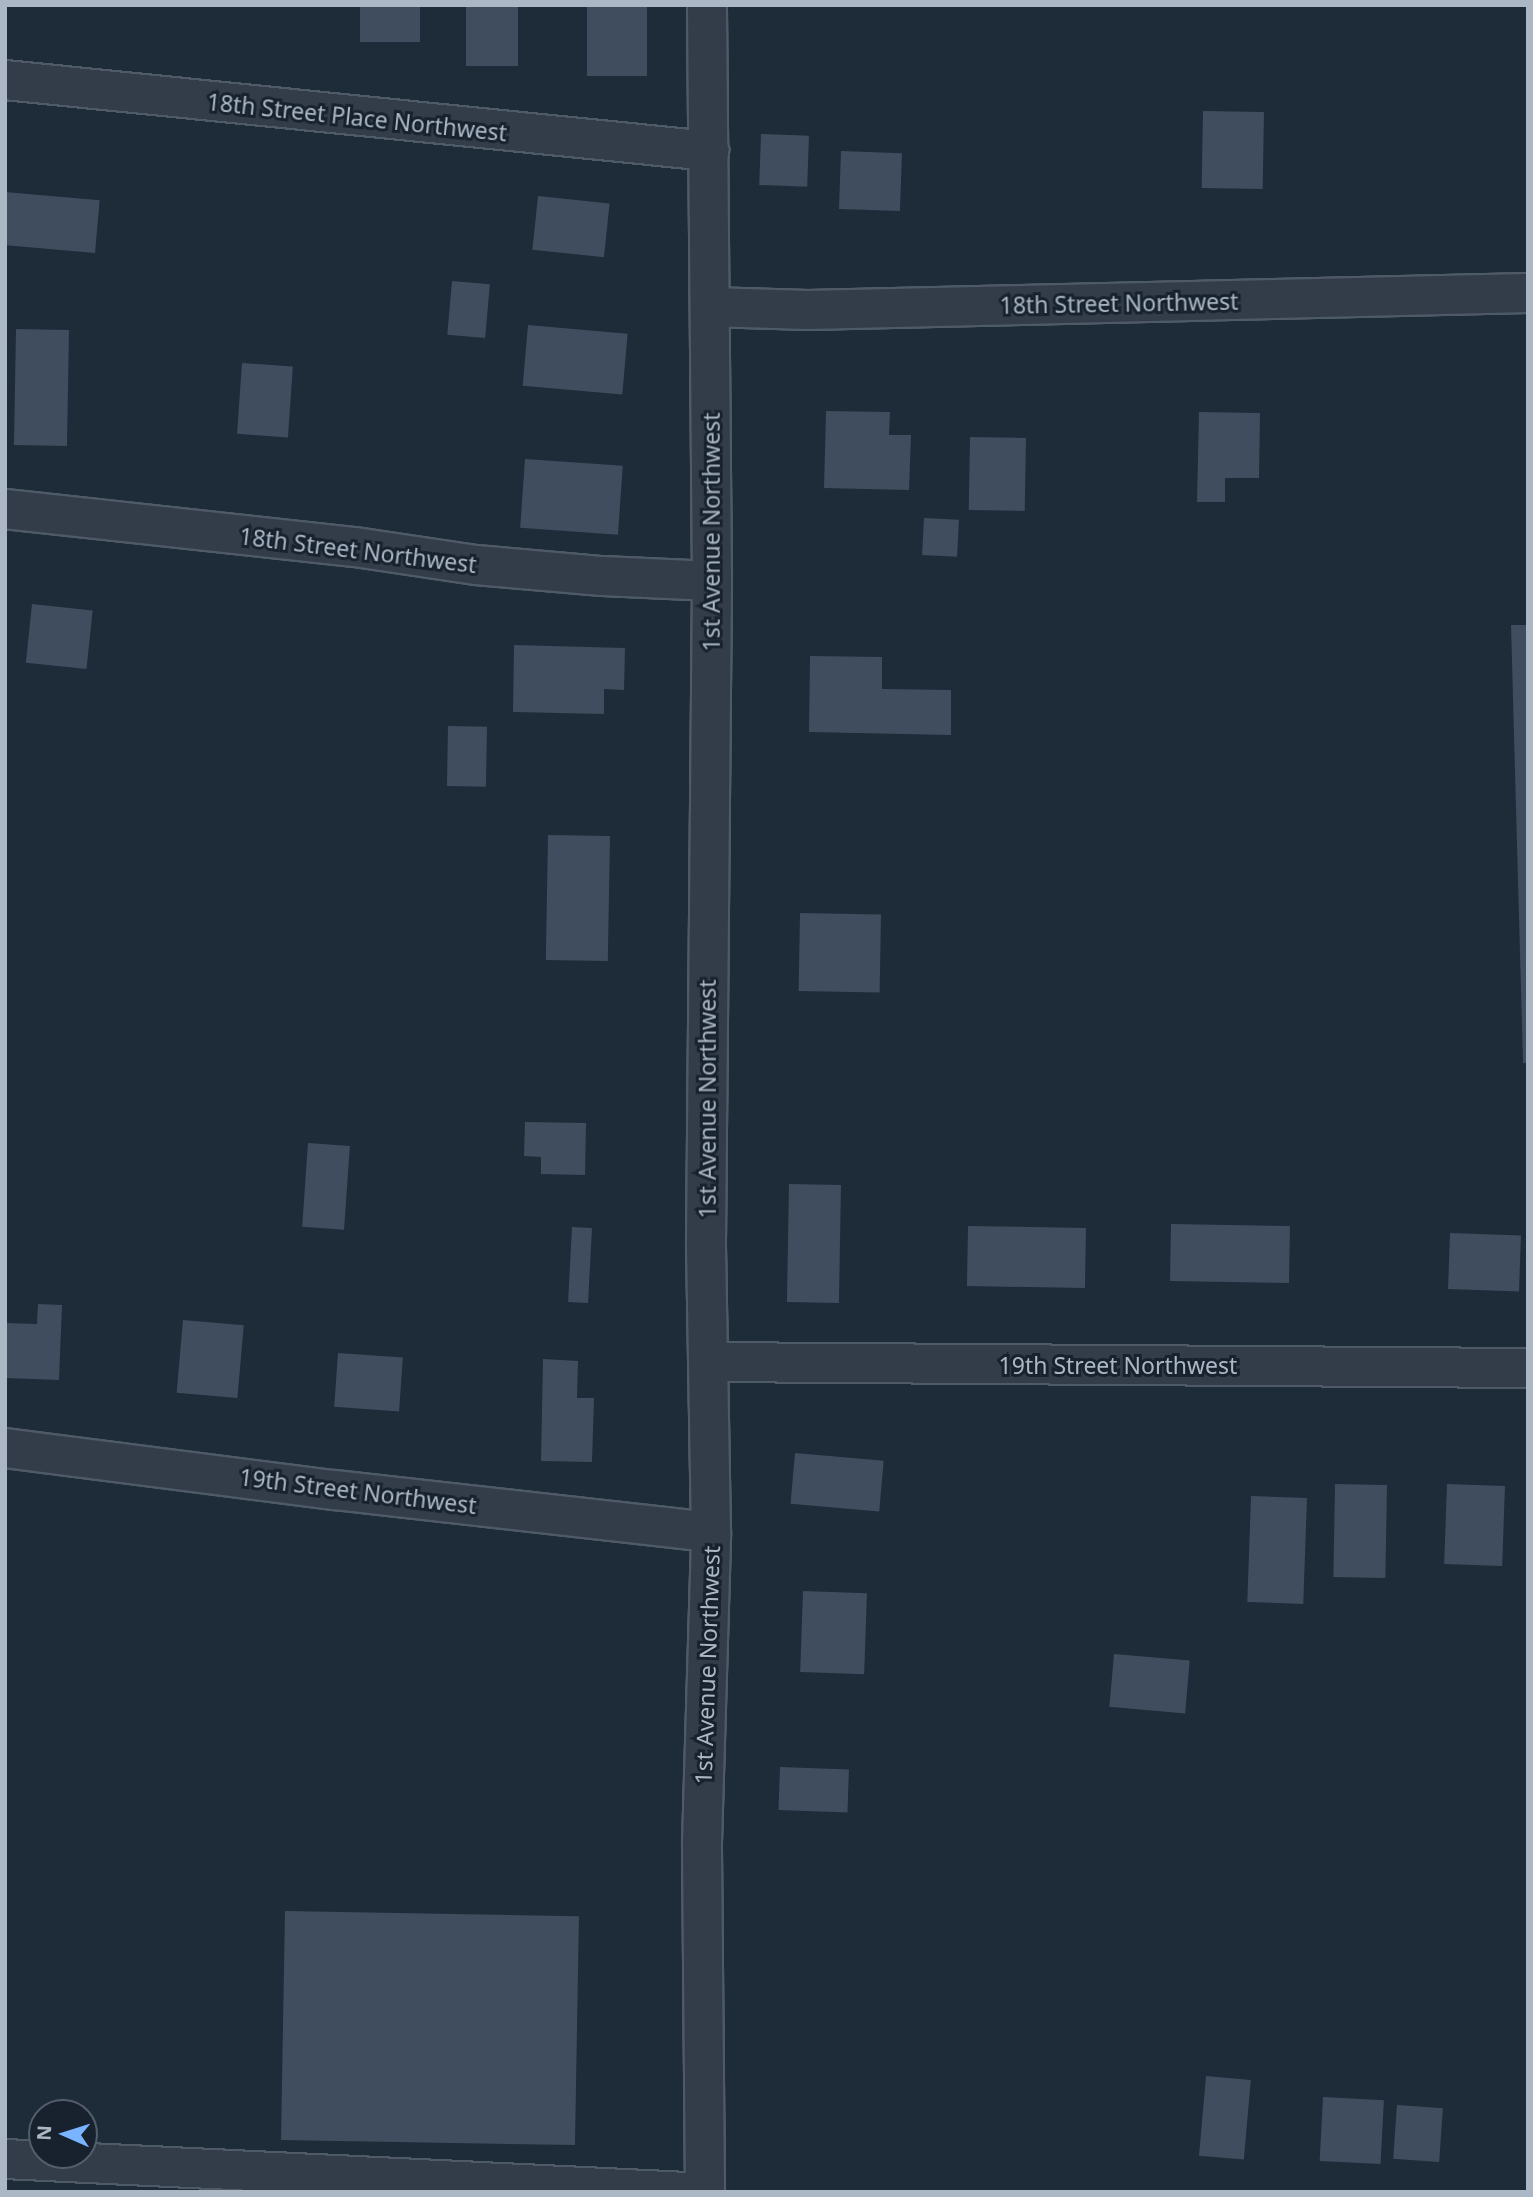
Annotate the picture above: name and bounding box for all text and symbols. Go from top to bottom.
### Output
street label: 18th Street Place Northwest [206,88,508,146]
street label: 18th Street Northwest [999,287,1239,319]
street label: 1st Avenue Northwest [697,413,725,651]
street label: 18th Street Northwest [238,522,478,578]
street label: 1st Avenue Northwest [693,980,721,1218]
street label: 19th Street Northwest [999,1351,1237,1379]
street label: 19th Street Northwest [238,1463,478,1519]
street label: 1st Avenue Northwest [689,1545,725,1785]
north arrow [28,2099,98,2169]
text: N [31,2125,57,2141]

